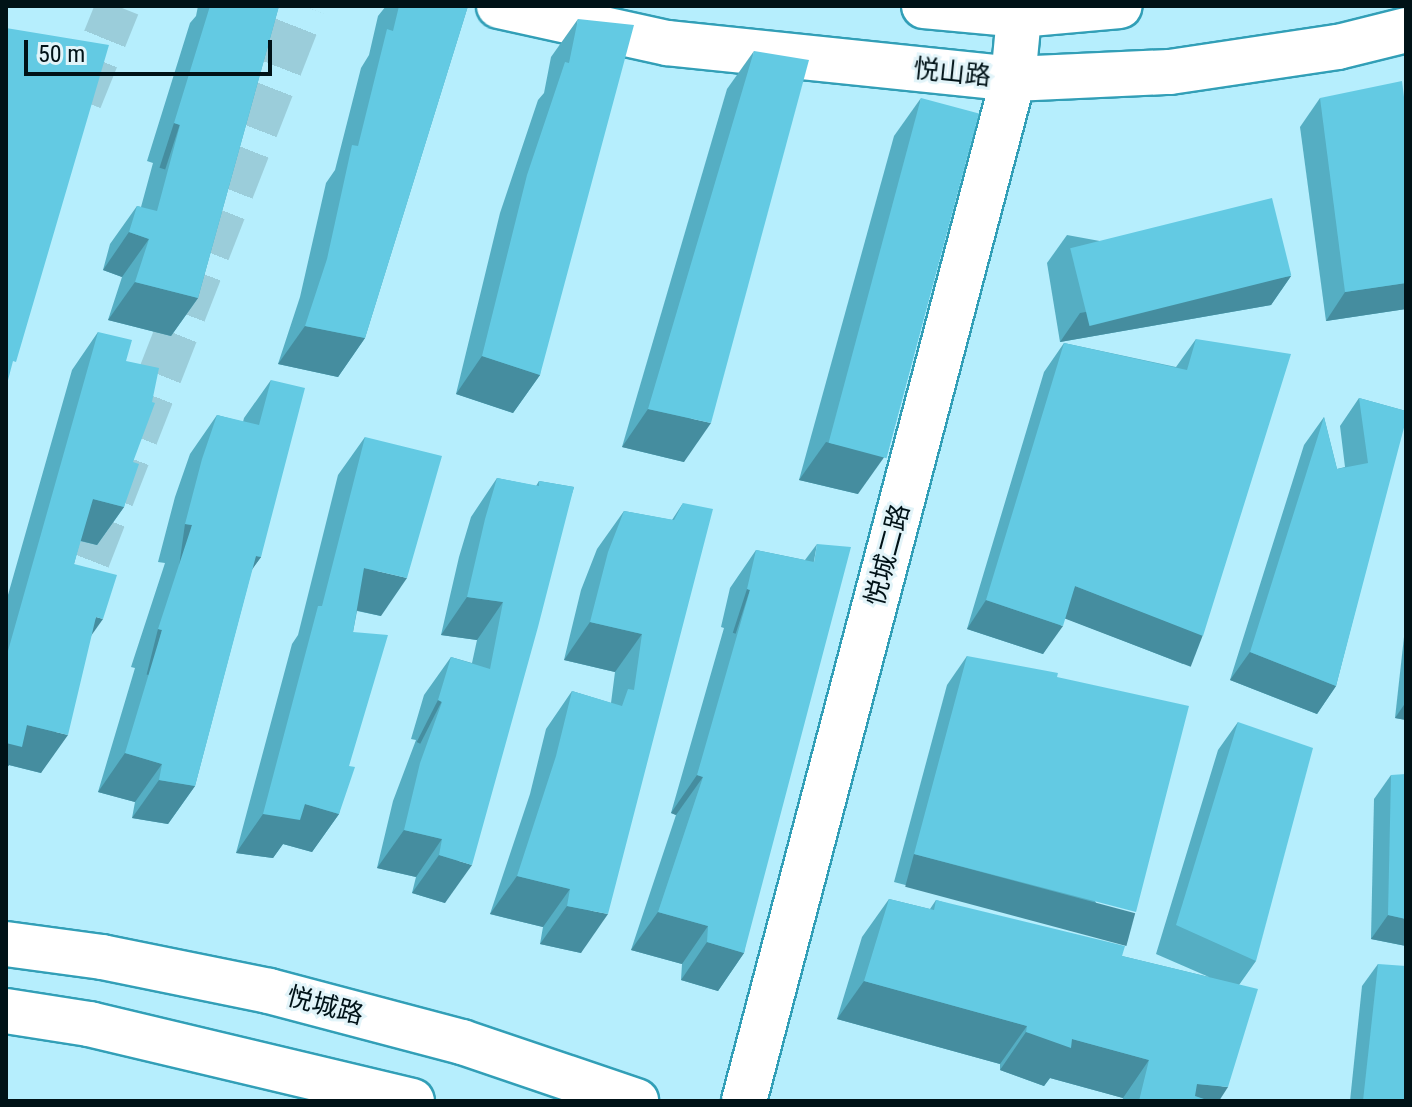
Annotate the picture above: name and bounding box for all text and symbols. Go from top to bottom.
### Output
scale bar [28,24,276,74]
text: 50 m [38,40,85,68]
street label: 悦山路 [912,53,992,93]
street label: 悦城二路 [859,501,917,609]
street label: 悦城路 [283,981,367,1031]

